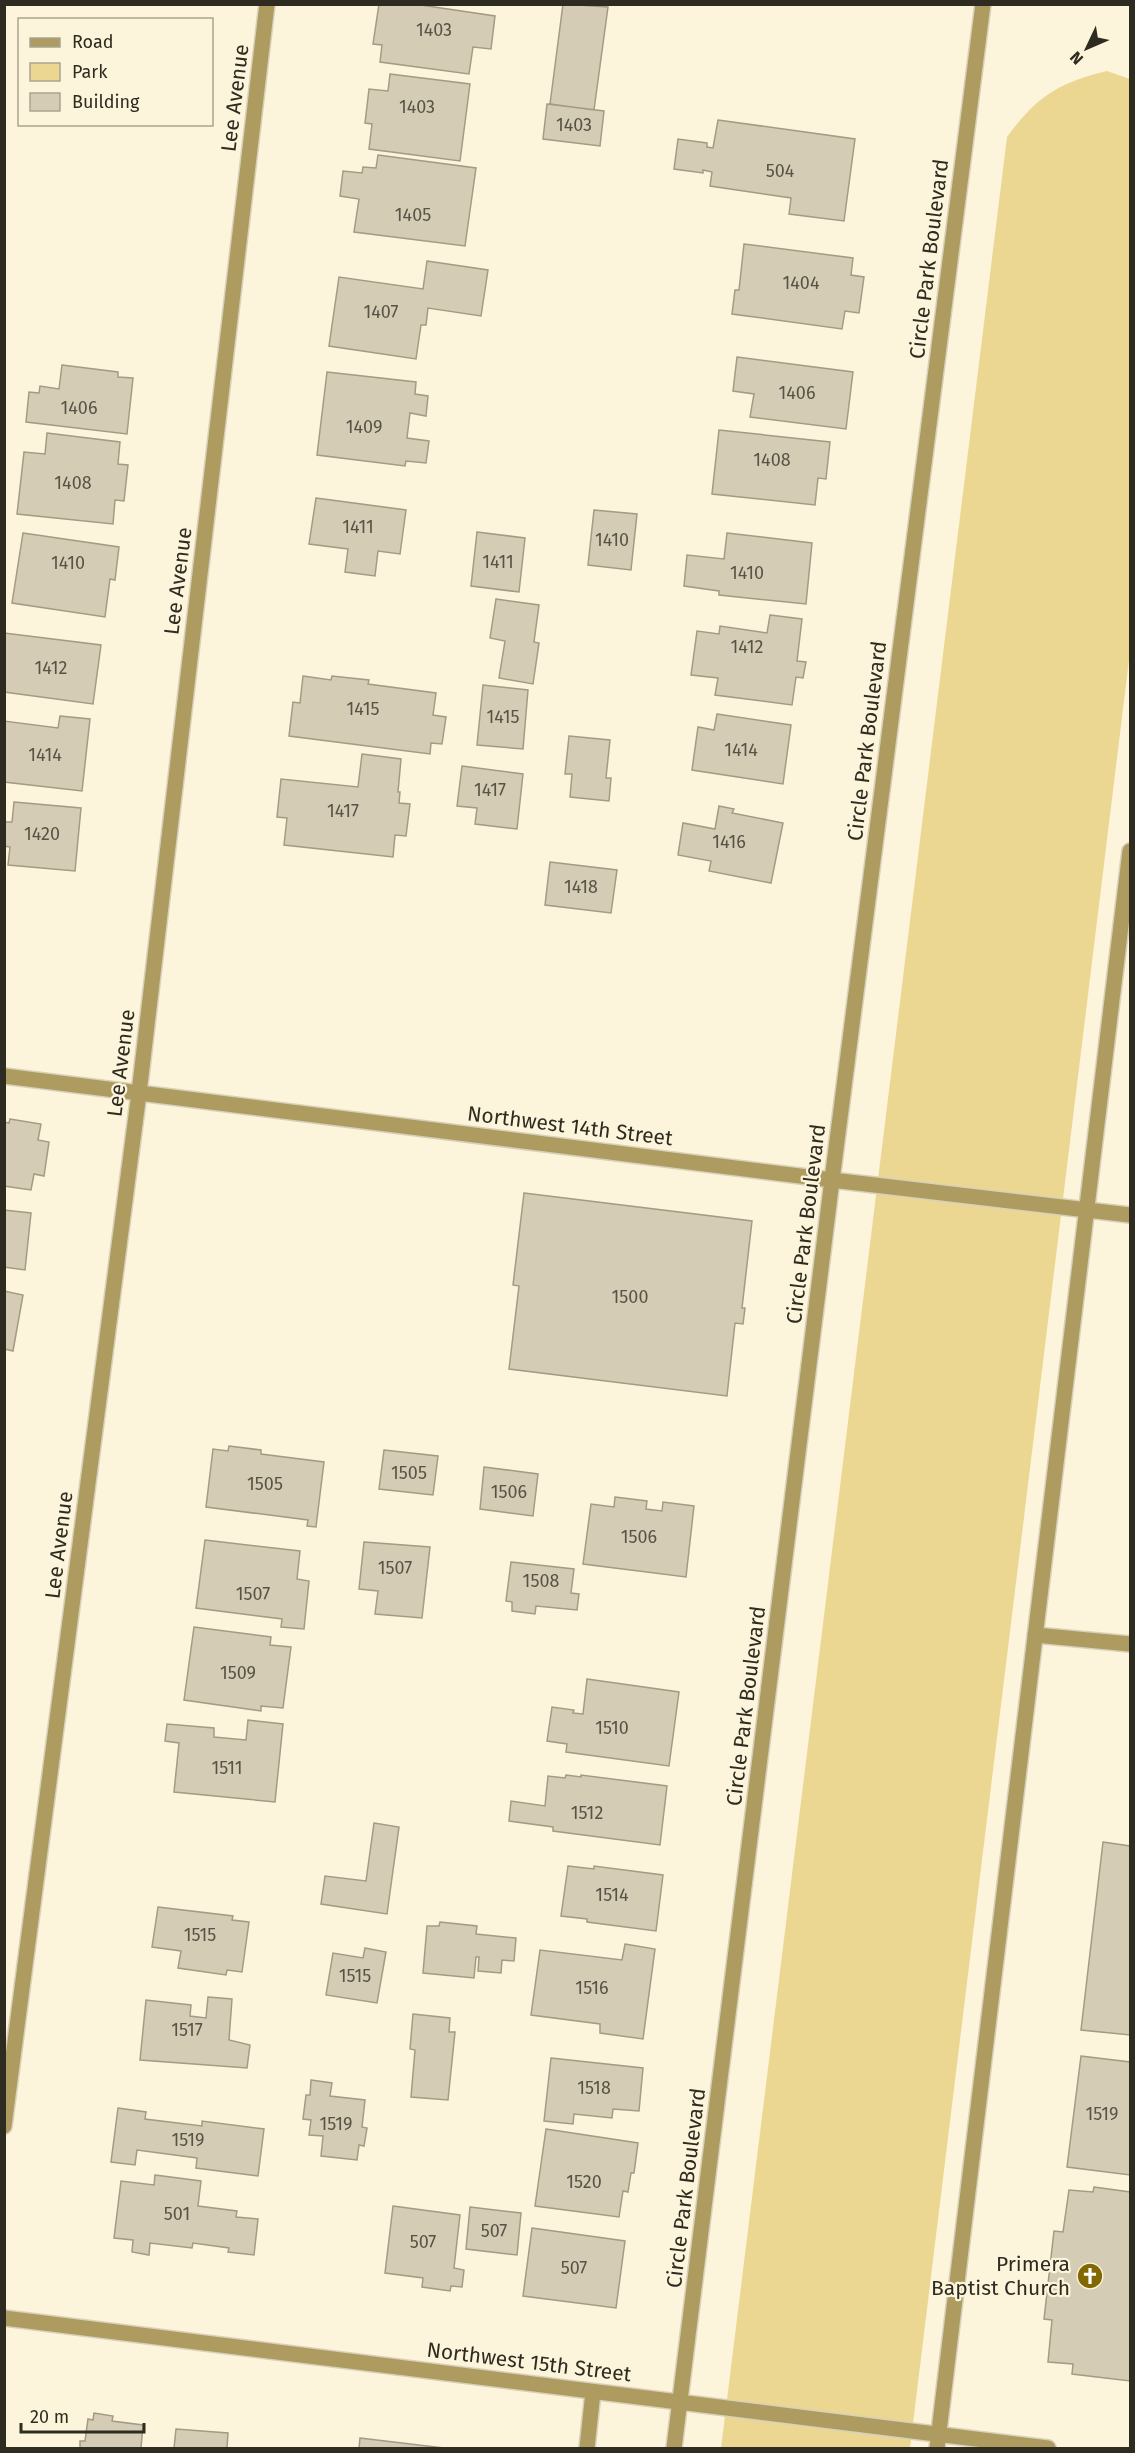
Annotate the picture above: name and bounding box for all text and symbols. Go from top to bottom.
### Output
legend [18,18,213,126]
north arrow [1057,18,1117,78]
house number: 1403 [416,19,452,41]
text: Road [72,31,114,53]
street label: Lee Avenue [216,43,254,153]
text: N [1066,48,1087,68]
text: Park [72,61,108,83]
text: Building [72,91,140,113]
house number: 1403 [399,96,435,118]
house number: 1403 [556,114,592,136]
street label: Circle Park Boulevard [904,158,954,360]
house number: 504 [766,160,795,182]
house number: 1405 [395,204,431,226]
house number: 1404 [783,272,820,294]
house number: 1407 [363,301,399,323]
house number: 1406 [778,382,816,404]
house number: 1406 [60,397,98,419]
house number: 1409 [346,416,382,438]
house number: 1408 [753,449,791,471]
house number: 1408 [54,472,92,494]
house number: 1411 [342,516,374,538]
street label: Lee Avenue [159,526,197,636]
house number: 1410 [595,529,629,551]
house number: 1411 [482,551,514,573]
house number: 1410 [51,552,85,574]
house number: 1410 [730,562,764,584]
house number: 1412 [730,636,764,658]
street label: Circle Park Boulevard [842,640,892,842]
house number: 1412 [34,657,68,679]
house number: 1415 [346,698,380,720]
house number: 1415 [486,706,520,728]
house number: 1414 [724,739,758,761]
house number: 1414 [28,744,62,766]
house number: 1417 [474,779,506,801]
house number: 1417 [327,800,359,822]
house number: 1420 [24,823,60,845]
house number: 1416 [712,831,746,853]
house number: 1418 [564,876,598,898]
street label: Lee Avenue [102,1008,140,1118]
street label: Northwest 14th Street [466,1100,675,1152]
street label: Circle Park Boulevard [781,1123,831,1325]
house number: 1500 [612,1286,648,1308]
house number: 1505 [391,1462,427,1484]
house number: 1505 [247,1473,283,1495]
house number: 1506 [491,1481,527,1503]
street label: Lee Avenue [40,1490,78,1600]
house number: 1506 [621,1526,657,1548]
house number: 1507 [378,1557,412,1579]
house number: 1508 [523,1570,559,1592]
house number: 1507 [236,1583,270,1605]
street label: Circle Park Boulevard [721,1605,771,1807]
house number: 1509 [220,1662,256,1684]
house number: 1510 [595,1717,629,1739]
house number: 1511 [211,1757,243,1779]
house number: 1512 [571,1802,603,1824]
house number: 1514 [595,1884,629,1906]
house number: 1515 [184,1924,216,1946]
house number: 1515 [339,1965,371,1987]
house number: 1516 [575,1977,609,1999]
house number: 1517 [171,2019,203,2041]
house number: 1518 [577,2077,611,2099]
street label: Circle Park Boulevard [661,2087,711,2289]
house number: 1519 [1085,2103,1119,2125]
house number: 1519 [319,2113,353,2135]
house number: 1519 [171,2129,205,2151]
house number: 1520 [566,2171,602,2193]
house number: 501 [164,2203,190,2225]
house number: 507 [481,2220,507,2242]
house number: 507 [410,2231,436,2253]
place label: Primera Baptist Church [931,2251,1070,2301]
house number: 507 [561,2257,587,2279]
church icon: Primera Baptist Church [1075,2261,1105,2291]
street label: Northwest 15th Street [425,2337,633,2388]
scale bar [21,2396,144,2434]
text: 20 m [30,2406,69,2428]

